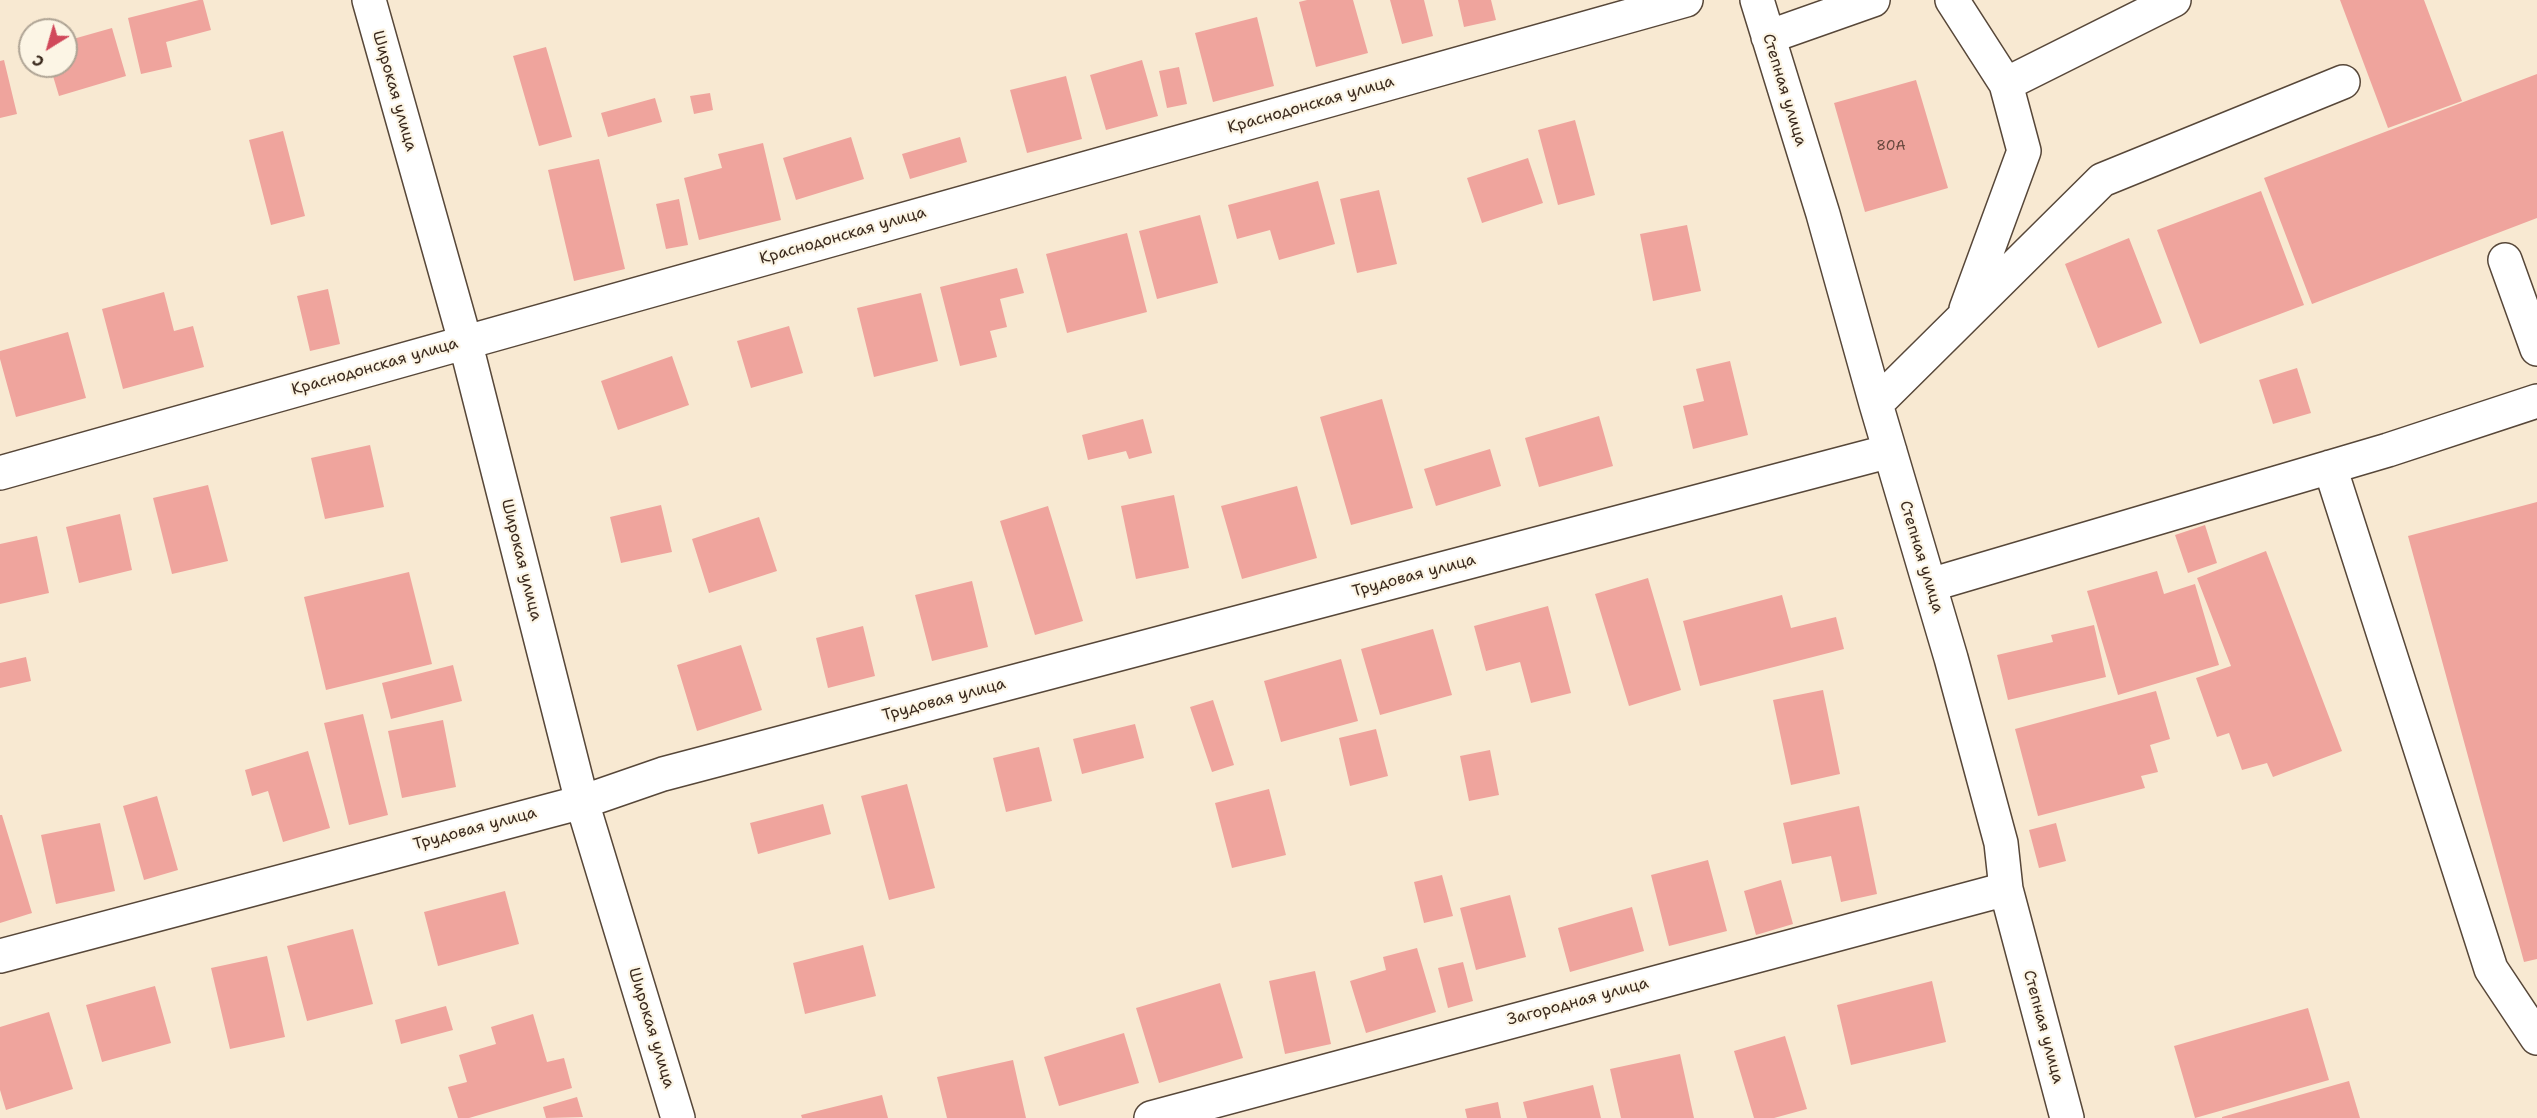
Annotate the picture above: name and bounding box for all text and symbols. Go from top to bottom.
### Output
north arrow [18,18,78,78]
street label: Широкая улица [368,28,420,154]
street label: Степная улица [1758,31,1810,149]
text: С [28,50,48,73]
street label: Краснодонская улица [1226,72,1396,138]
house number: 80А [1876,138,1906,154]
street label: Краснодонская улица [758,203,928,269]
street label: Краснодонская улица [290,334,460,400]
street label: Широкая улица [497,497,545,623]
street label: Степная улица [1895,498,1947,616]
street label: Трудовая улица [1350,550,1478,602]
street label: Трудовая улица [880,674,1008,726]
street label: Трудовая улица [411,803,539,855]
street label: Широкая улица [624,965,678,1091]
street label: Степная улица [2019,968,2067,1086]
street label: Загородная улица [1505,974,1651,1030]

